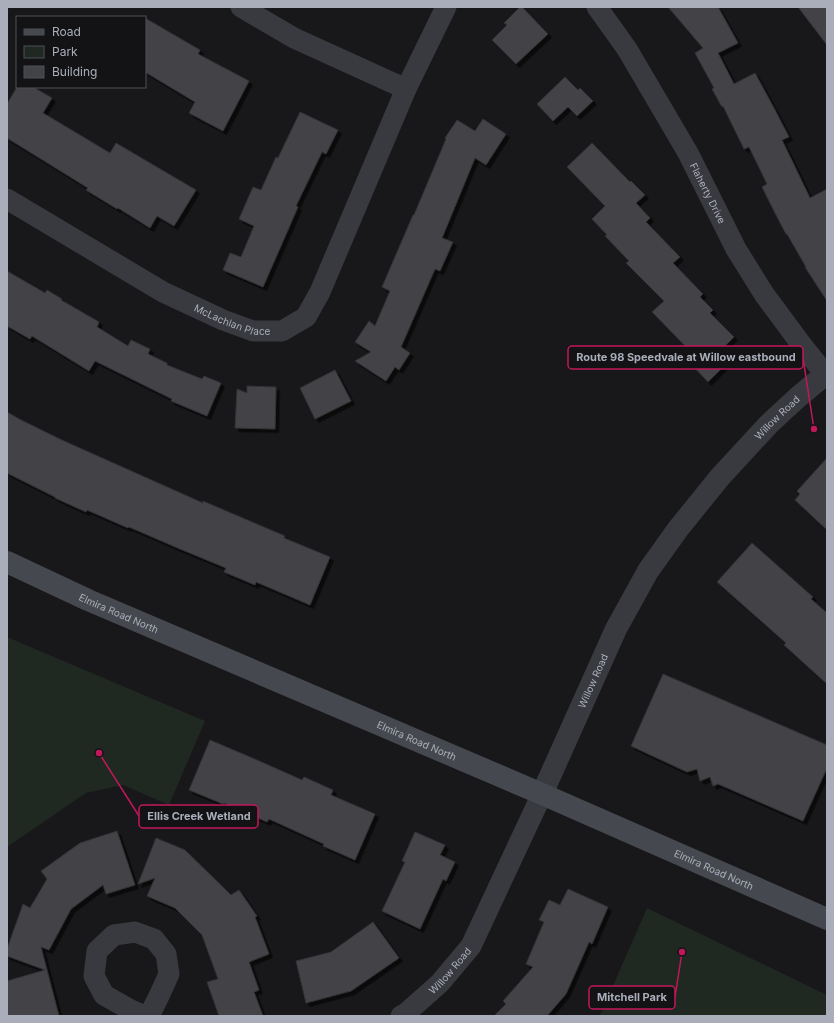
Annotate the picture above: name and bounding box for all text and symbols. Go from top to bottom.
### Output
legend [16,16,146,88]
text: Road [52,24,81,39]
text: Park [52,44,78,59]
text: Building [52,64,97,79]
street label: Flaherty Drive [688,161,728,226]
street label: McLachlan Place [192,301,271,337]
callout: Route 98 Speedvale at Willow eastbound [568,346,803,369]
text: Route 98 Speedvale at Willow eastbound [576,350,796,364]
street label: Willow Road [752,393,802,442]
street label: Elmira Road North [77,591,161,636]
street label: Willow Road [575,652,610,710]
street label: Elmira Road North [375,718,458,763]
callout: Ellis Creek Wetland [139,805,258,828]
text: Ellis Creek Wetland [147,809,251,823]
street label: Elmira Road North [672,847,756,892]
street label: Willow Road [426,945,473,996]
callout: Mitchell Park [589,986,675,1009]
text: Mitchell Park [597,990,668,1004]

